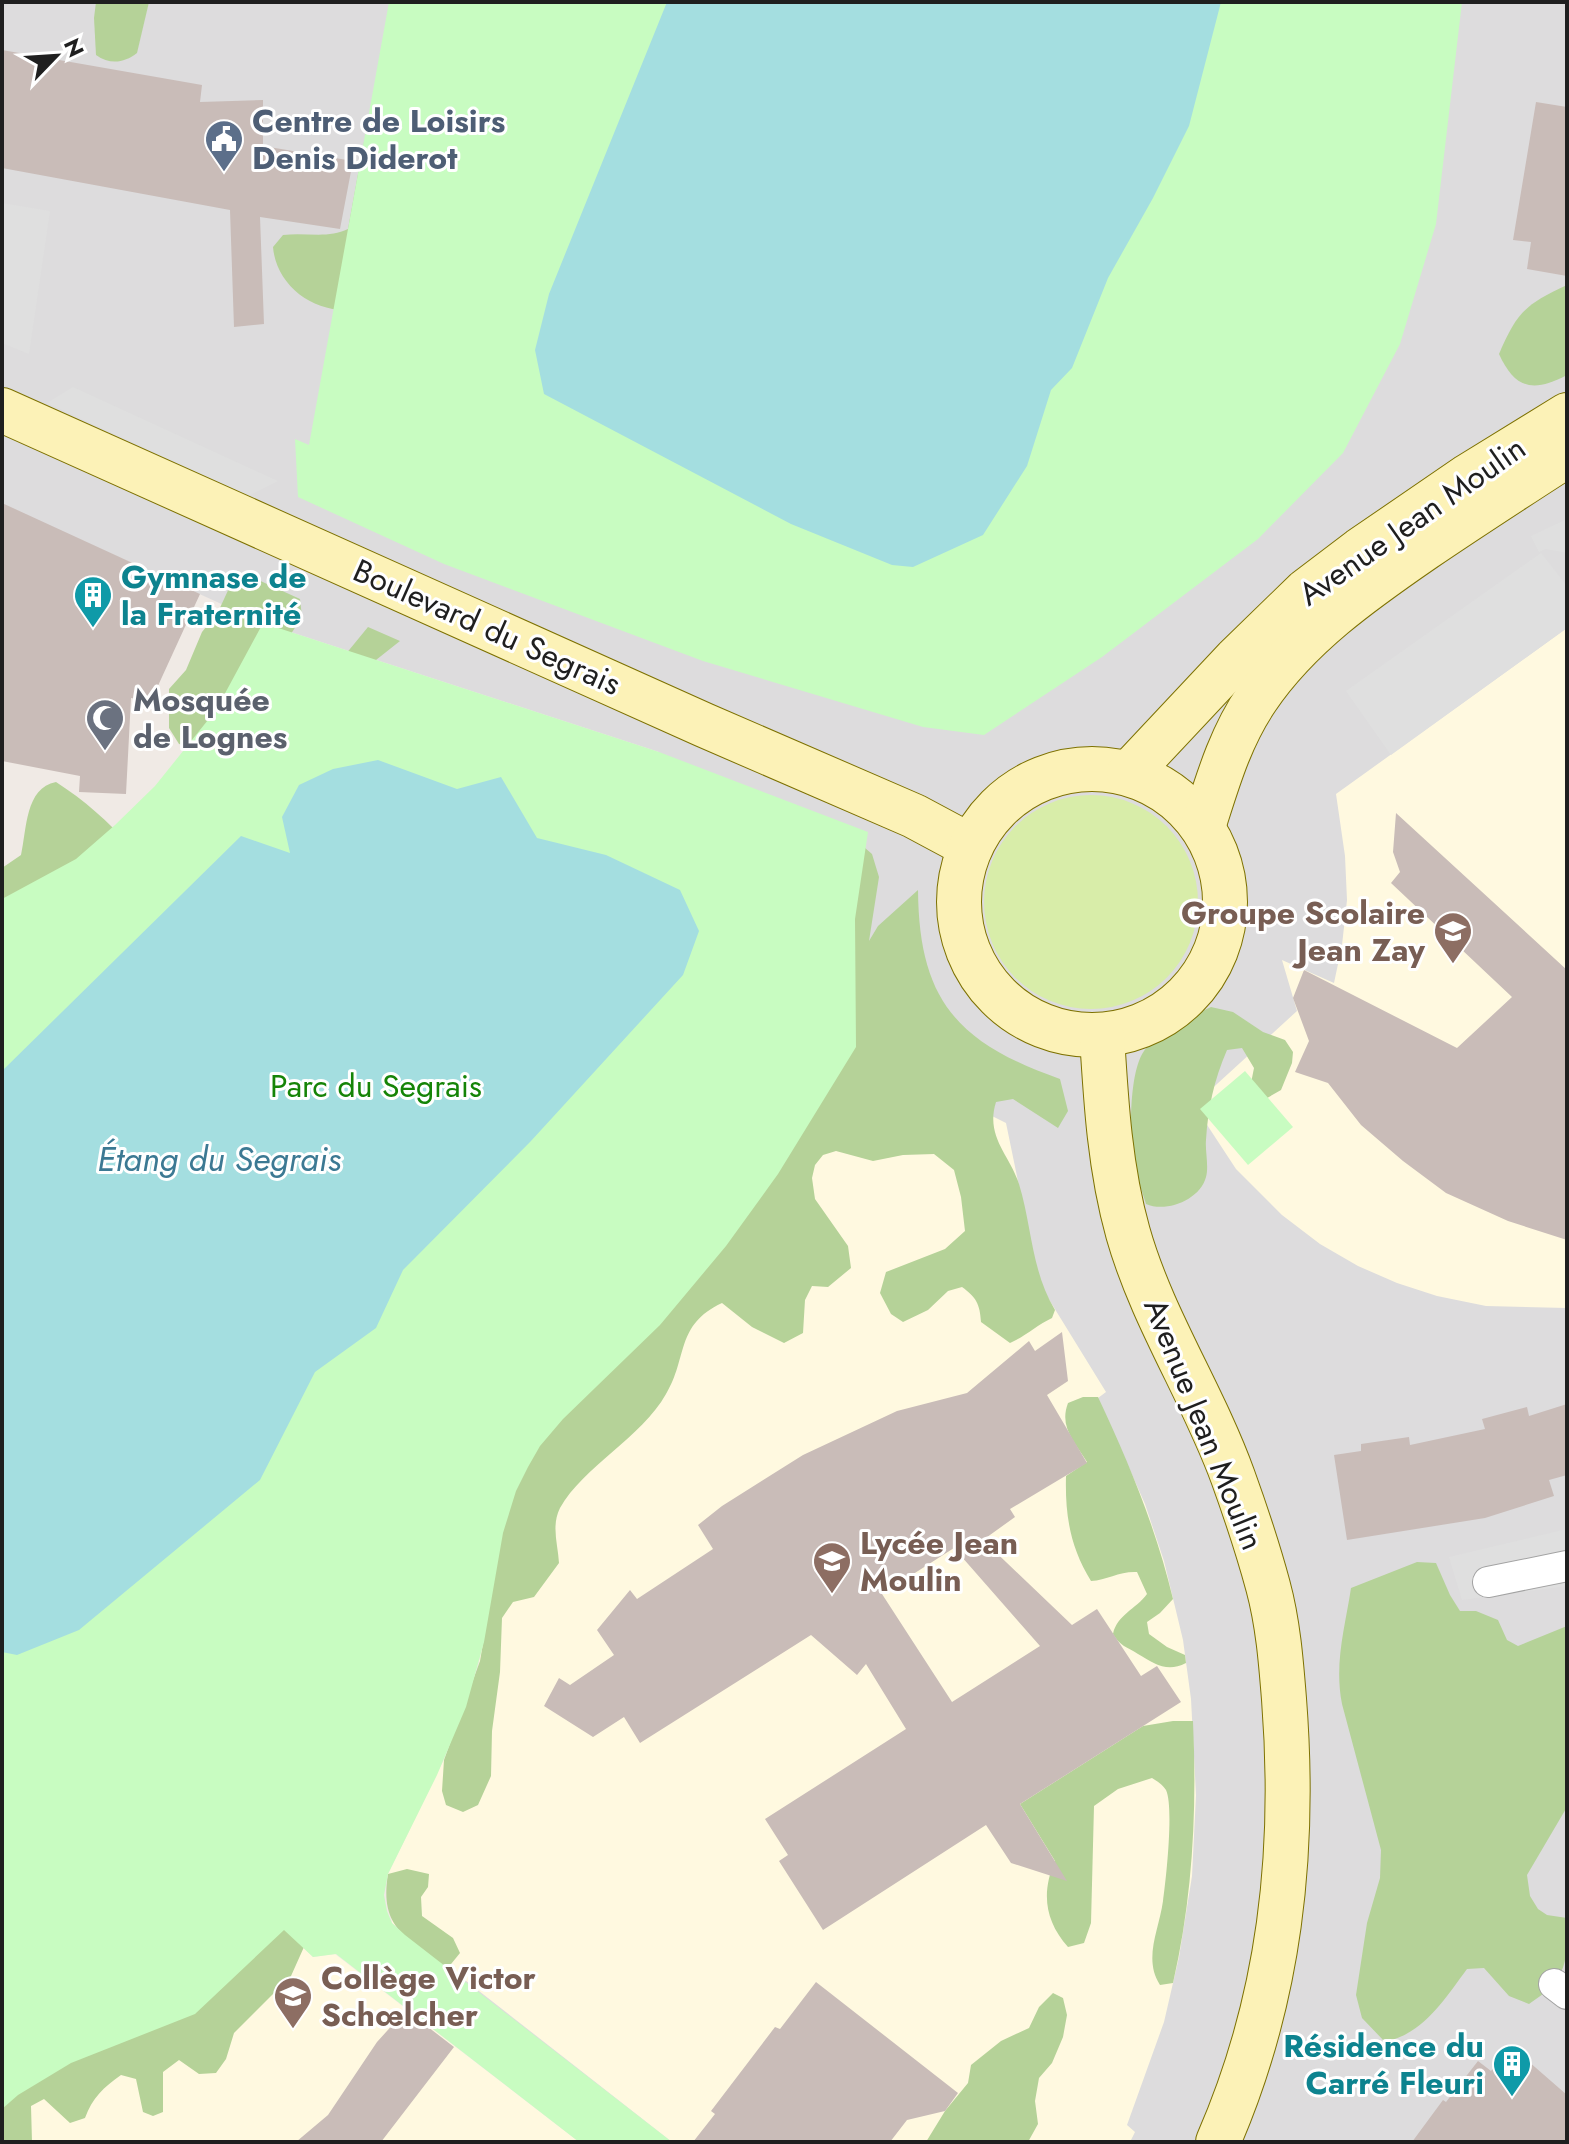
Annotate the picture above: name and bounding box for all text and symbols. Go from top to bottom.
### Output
north arrow [16,16,96,96]
text: N [56,33,92,62]
place label: Centre de Loisirs Denis Diderot [252,98,505,181]
public building icon: Centre de Loisirs Denis Diderot [203,118,245,173]
street label: Avenue Jean Moulin [1289,425,1535,617]
street label: Boulevard du Segrais [346,547,628,707]
place label: Gymnase de la Fraternité [121,554,307,637]
building icon: Gymnase de la Fraternité [72,574,114,629]
place label: Mosquée de Lognes [133,677,287,760]
mosque icon: Mosquée de Lognes [84,697,126,752]
place label: Groupe Scolaire Jean Zay [1181,890,1425,973]
school or university icon: Groupe Scolaire Jean Zay [1432,910,1474,965]
park label: Parc du Segrais [270,1063,482,1109]
water label: Étang du Segrais [97,1135,341,1184]
street label: Avenue Jean Moulin [1132,1291,1276,1557]
place label: Lycée Jean Moulin [860,1520,1018,1603]
school or university icon: Lycée Jean Moulin [811,1540,853,1595]
place label: Collège Victor Schœlcher [321,1955,536,2038]
school or university icon: Collège Victor Schœlcher [272,1975,314,2030]
place label: Résidence du Carré Fleuri [1283,2023,1484,2106]
building icon: Résidence du Carré Fleuri [1491,2043,1533,2098]

